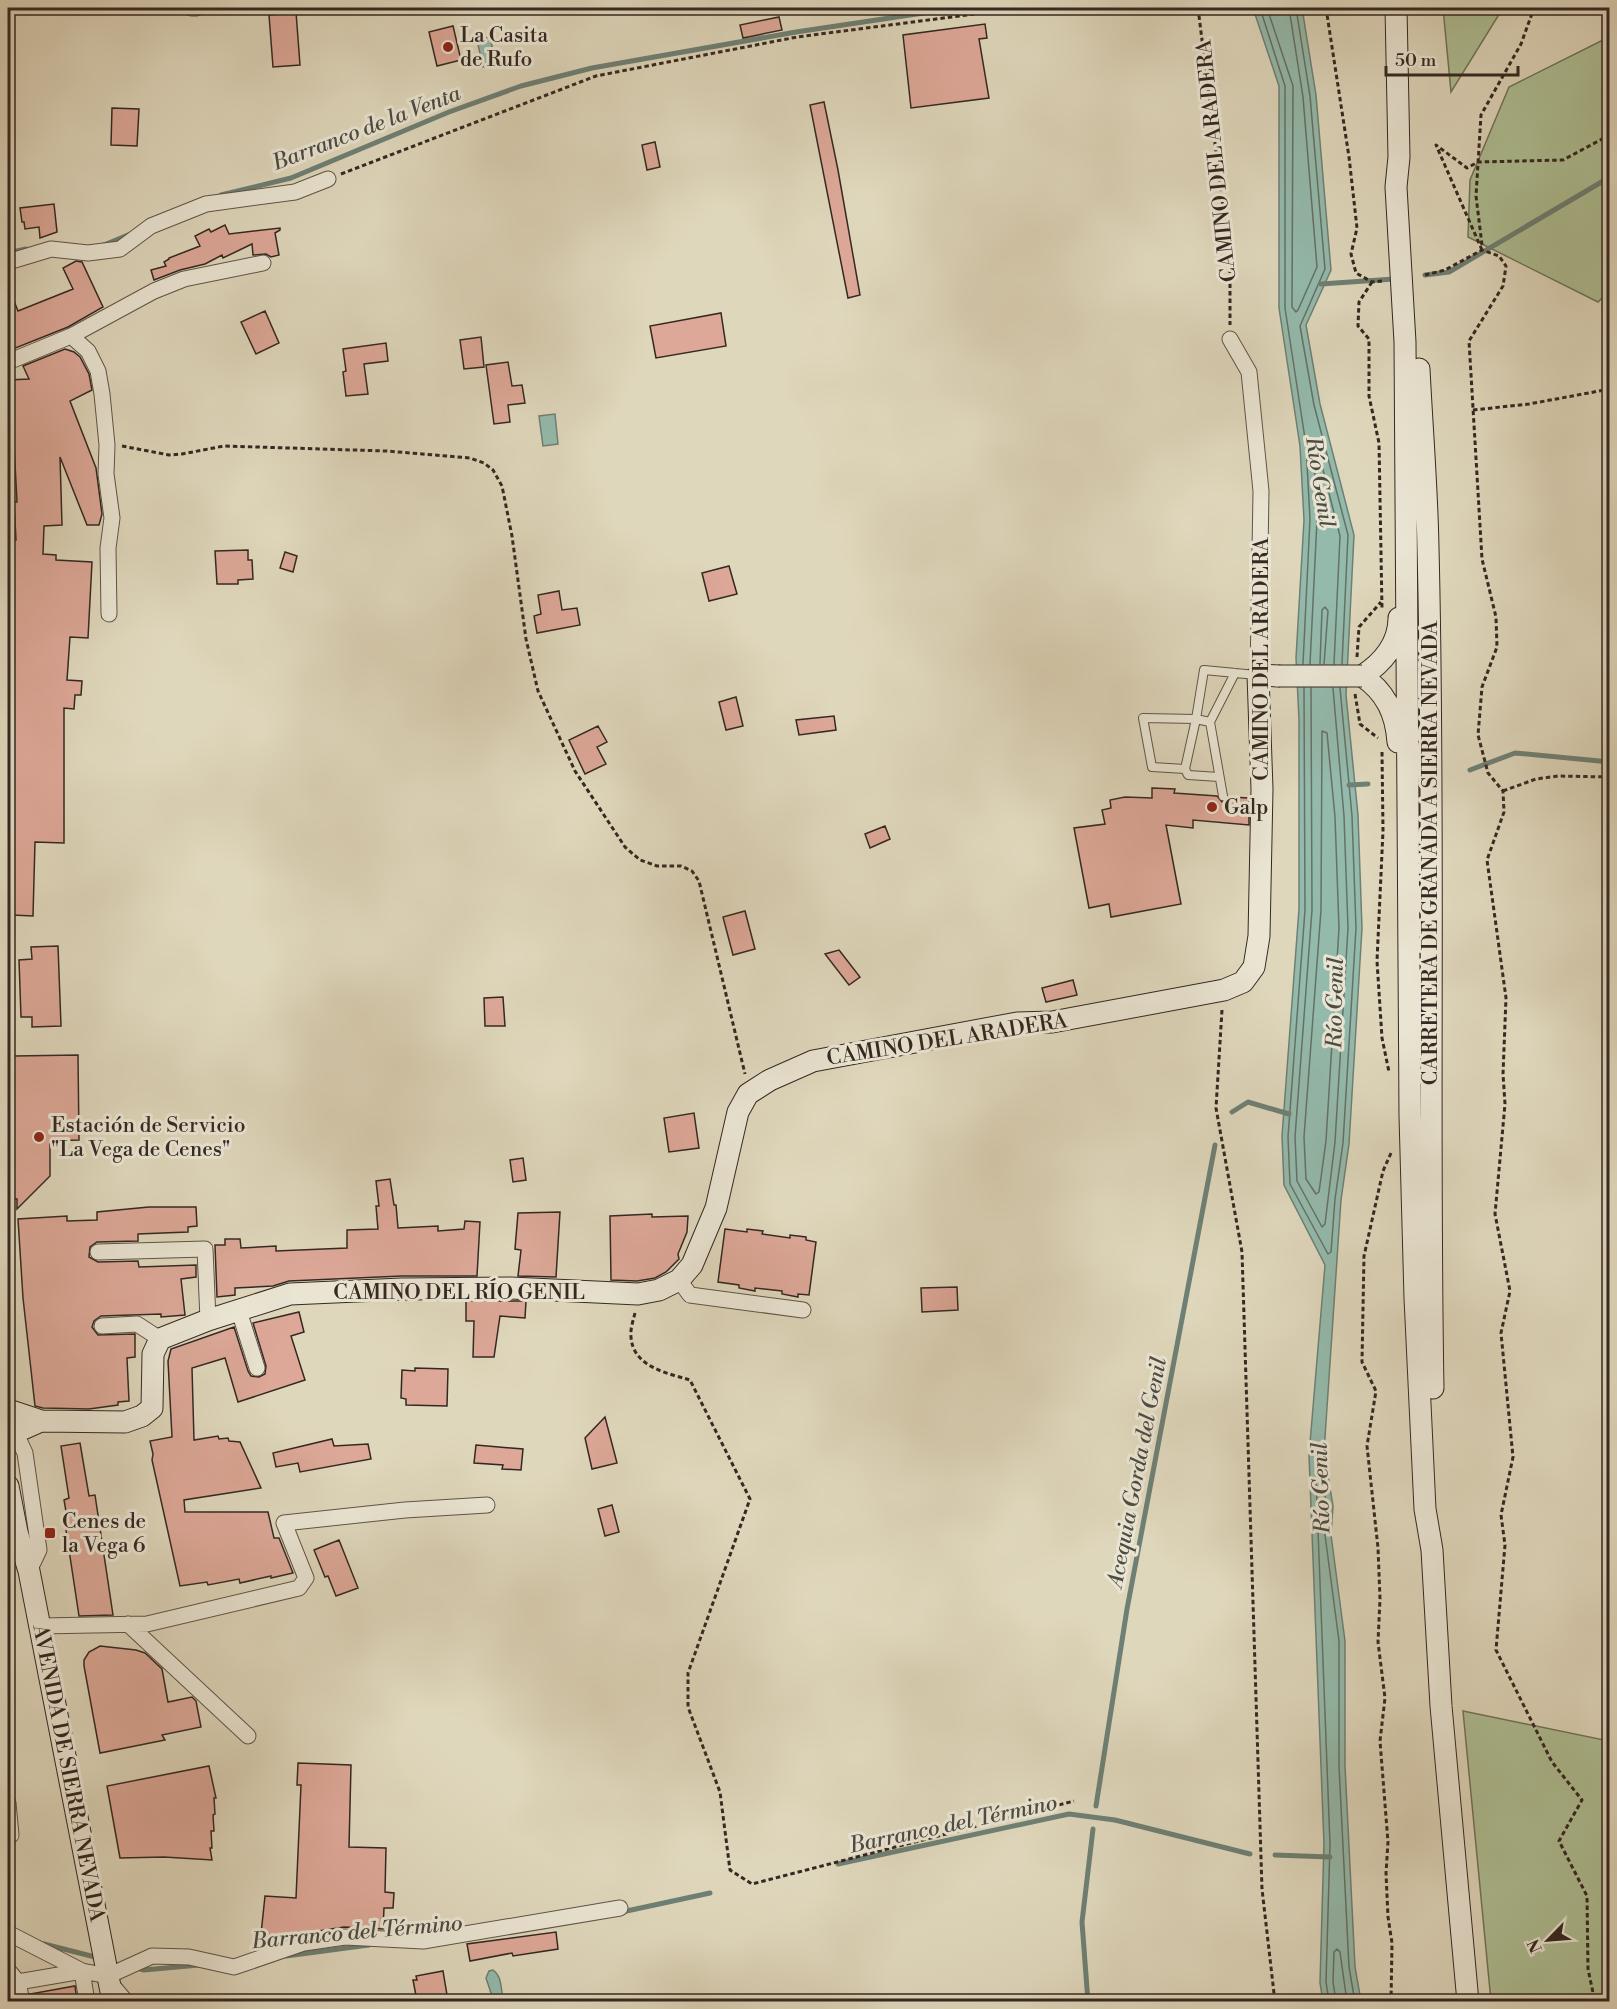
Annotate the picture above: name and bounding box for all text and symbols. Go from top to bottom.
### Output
place label: La Casita de Rufo [460,23,549,73]
street label: CAMINO DEL ARADERA [1191,38,1243,283]
scale bar [1386,39,1518,77]
marker: La Casita de Rufo [441,40,455,54]
text: 50 m [1395,49,1437,72]
water label: Barranco de la Venta [268,80,465,177]
water label: Río Genil [1299,434,1340,530]
street label: CAMINO DEL ARADERA [1249,537,1275,781]
street label: CARRETERA DE GRANADA A SIERRA NEVADA [1418,620,1444,1085]
place label: Galp [1224,795,1268,821]
marker: Galp [1205,800,1219,814]
water label: Río Genil [1321,957,1350,1050]
street label: CAMINO DEL ARADERA [825,1008,1070,1072]
place label: Estación de Servicio "La Vega de Cenes" [51,1113,246,1163]
marker: Estación de Servicio "La Vega de Cenes" [32,1130,46,1144]
street label: CAMINO DEL RÍO GENIL [333,1278,585,1306]
water label: Acequia Gorda del Genil [1102,1355,1173,1592]
water label: Río Genil [1306,1442,1337,1535]
place label: Cenes de la Vega 6 [62,1509,146,1559]
marker: Cenes de la Vega 6 [43,1526,57,1540]
street label: AVENIDA DE SIERRA NEVADA [26,1622,110,1924]
water label: Barranco del Término [846,1789,1060,1860]
water label: Barranco del Término [250,1910,464,1955]
north arrow [1518,1910,1578,1970]
text: N [1523,1936,1547,1956]

